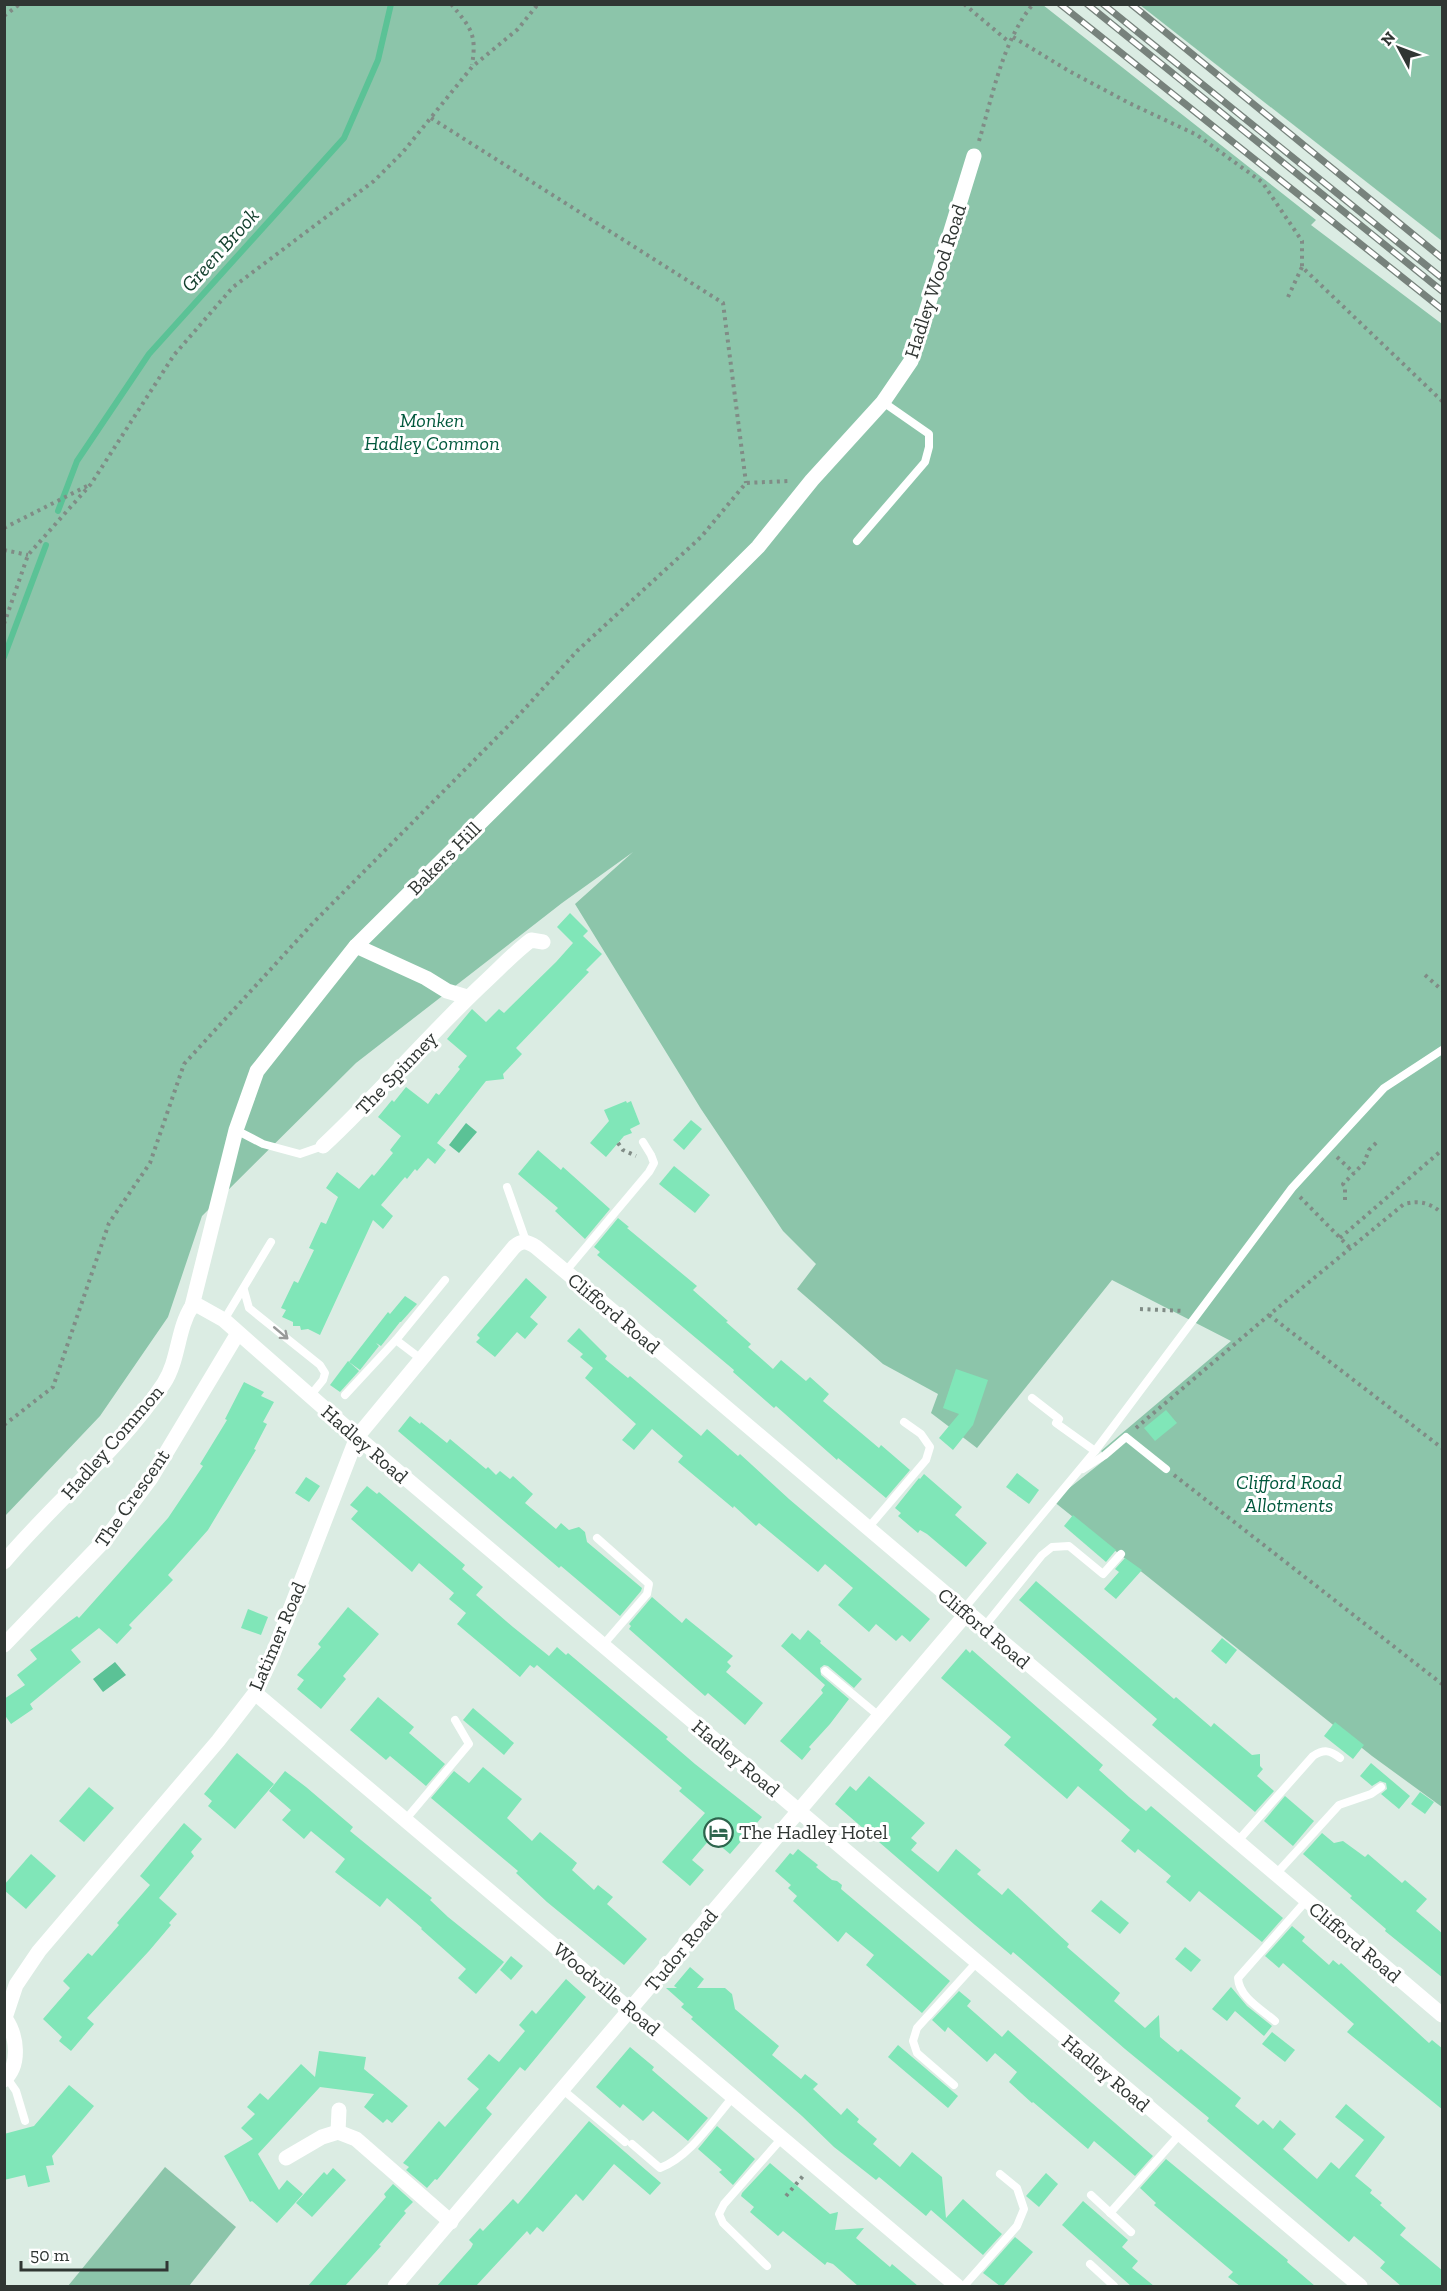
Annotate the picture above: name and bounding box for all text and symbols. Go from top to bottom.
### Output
north arrow [1369,18,1429,78]
text: N [1377,28,1399,49]
street label: Hadley Wood Road [899,201,971,361]
water label: Green Brook [176,203,264,297]
park label: Monken Hadley Common [364,408,500,455]
street label: Bakers Hill [402,816,486,900]
street label: The Spinney [350,1026,442,1120]
street label: Clifford Road [563,1267,665,1359]
one-way arrow [272,1326,288,1339]
street label: Hadley Common [56,1380,169,1504]
street label: Hadley Road [317,1400,413,1488]
street label: The Crescent [89,1444,175,1552]
park label: Clifford Road Allotments [1236,1470,1342,1517]
street label: Latimer Road [243,1578,311,1694]
street label: Clifford Road [933,1582,1035,1674]
street label: Hadley Road [687,1714,785,1802]
hotel icon: The Hadley Hotel [702,1816,734,1848]
place label: The Hadley Hotel [739,1820,888,1844]
street label: Clifford Road [1304,1896,1406,1988]
street label: Tudor Road [640,1904,722,1996]
street label: Woodville Road [549,1937,665,2041]
street label: Hadley Road [1057,2029,1155,2117]
scale bar [21,2234,166,2272]
text: 50 m [30,2244,70,2266]

